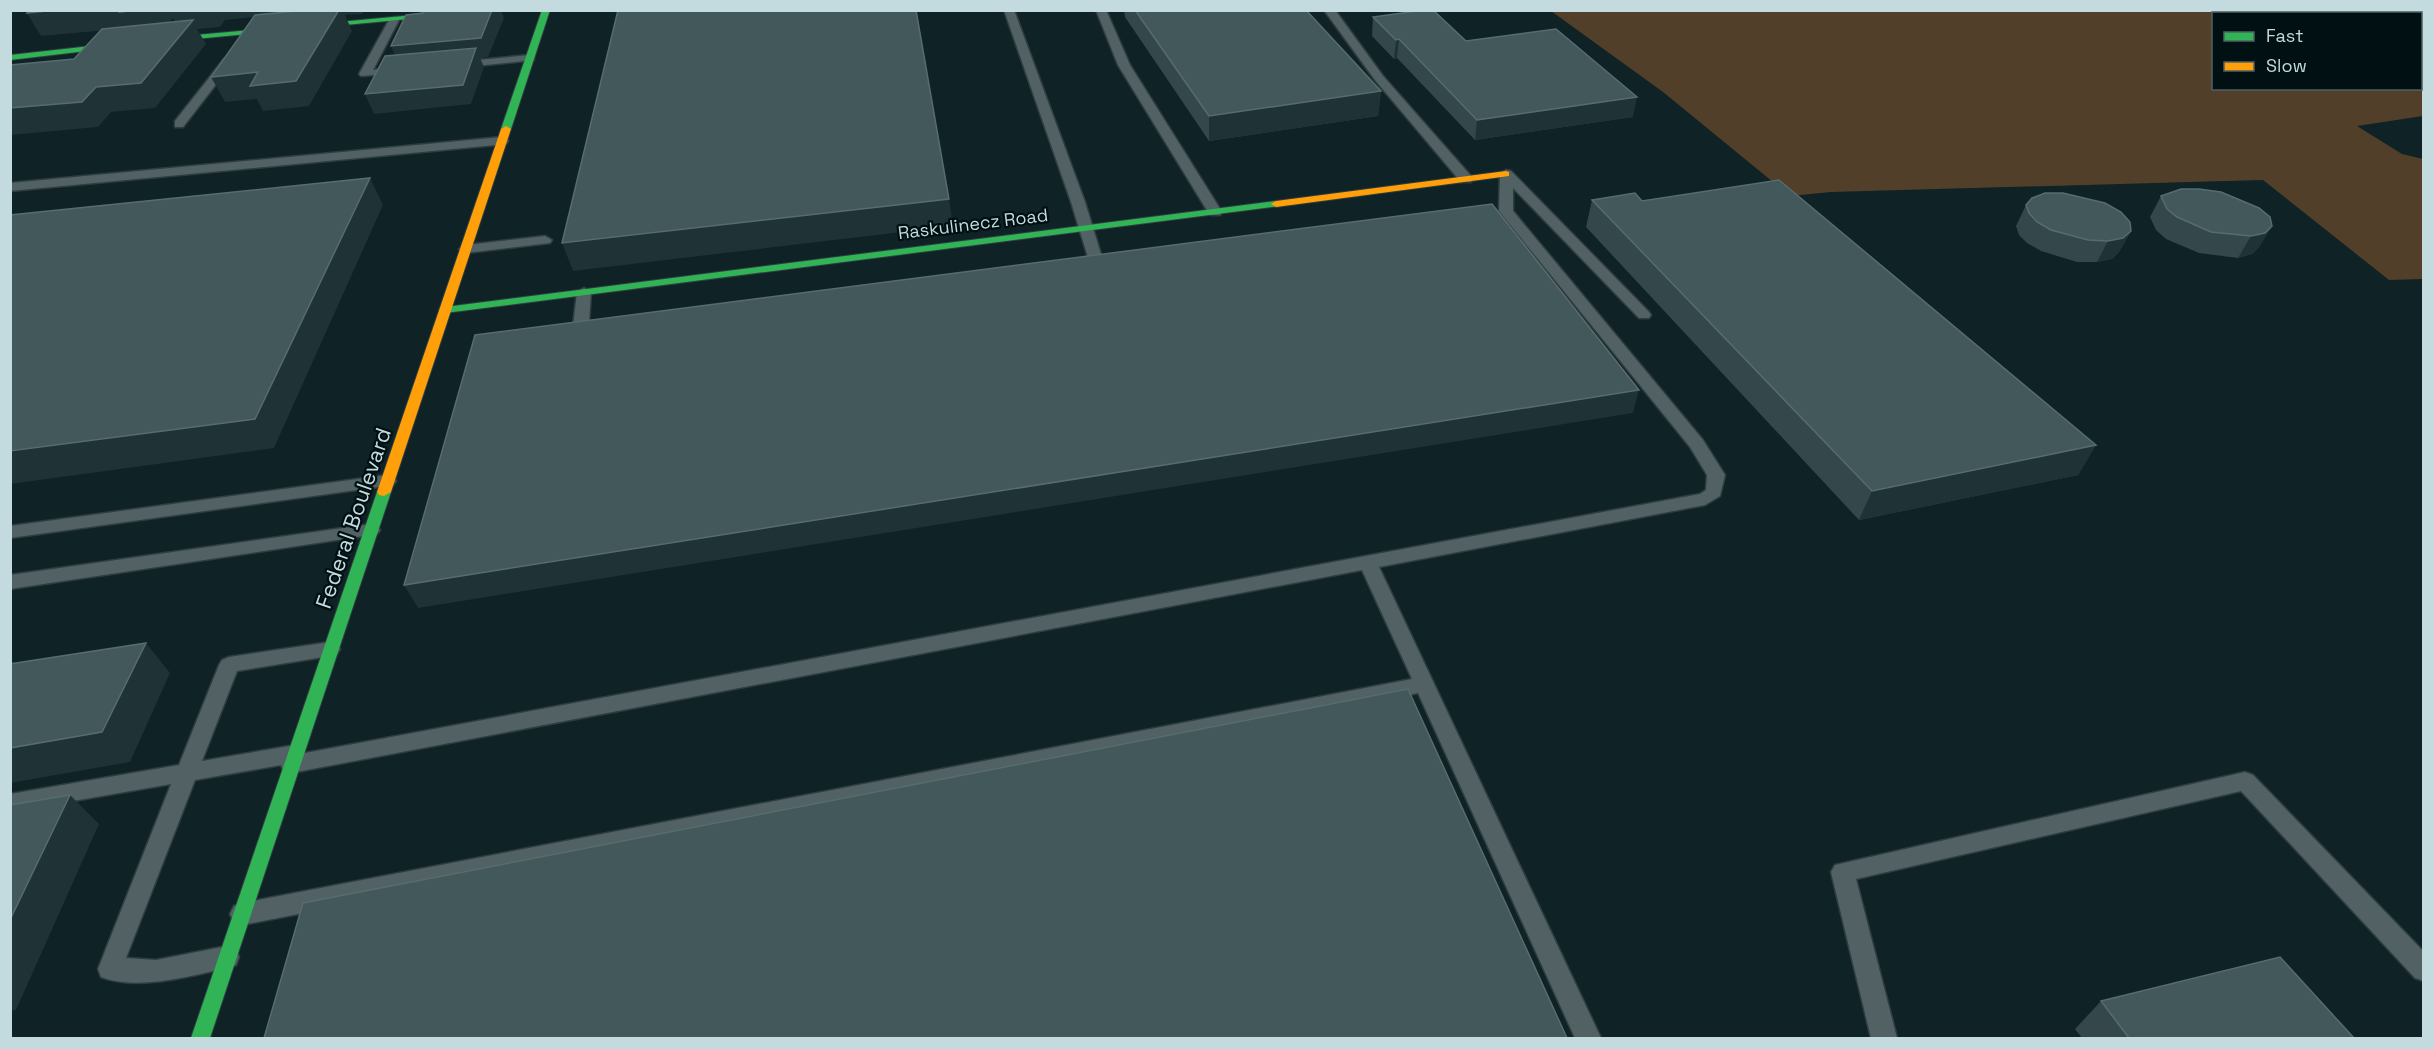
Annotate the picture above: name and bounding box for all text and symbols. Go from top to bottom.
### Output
legend [2212,12,2422,90]
text: Fast [2266,24,2303,47]
text: Slow [2266,54,2307,77]
street label: Raskulinecz Road [897,203,1049,244]
street label: Federal Boulevard [309,424,397,612]

